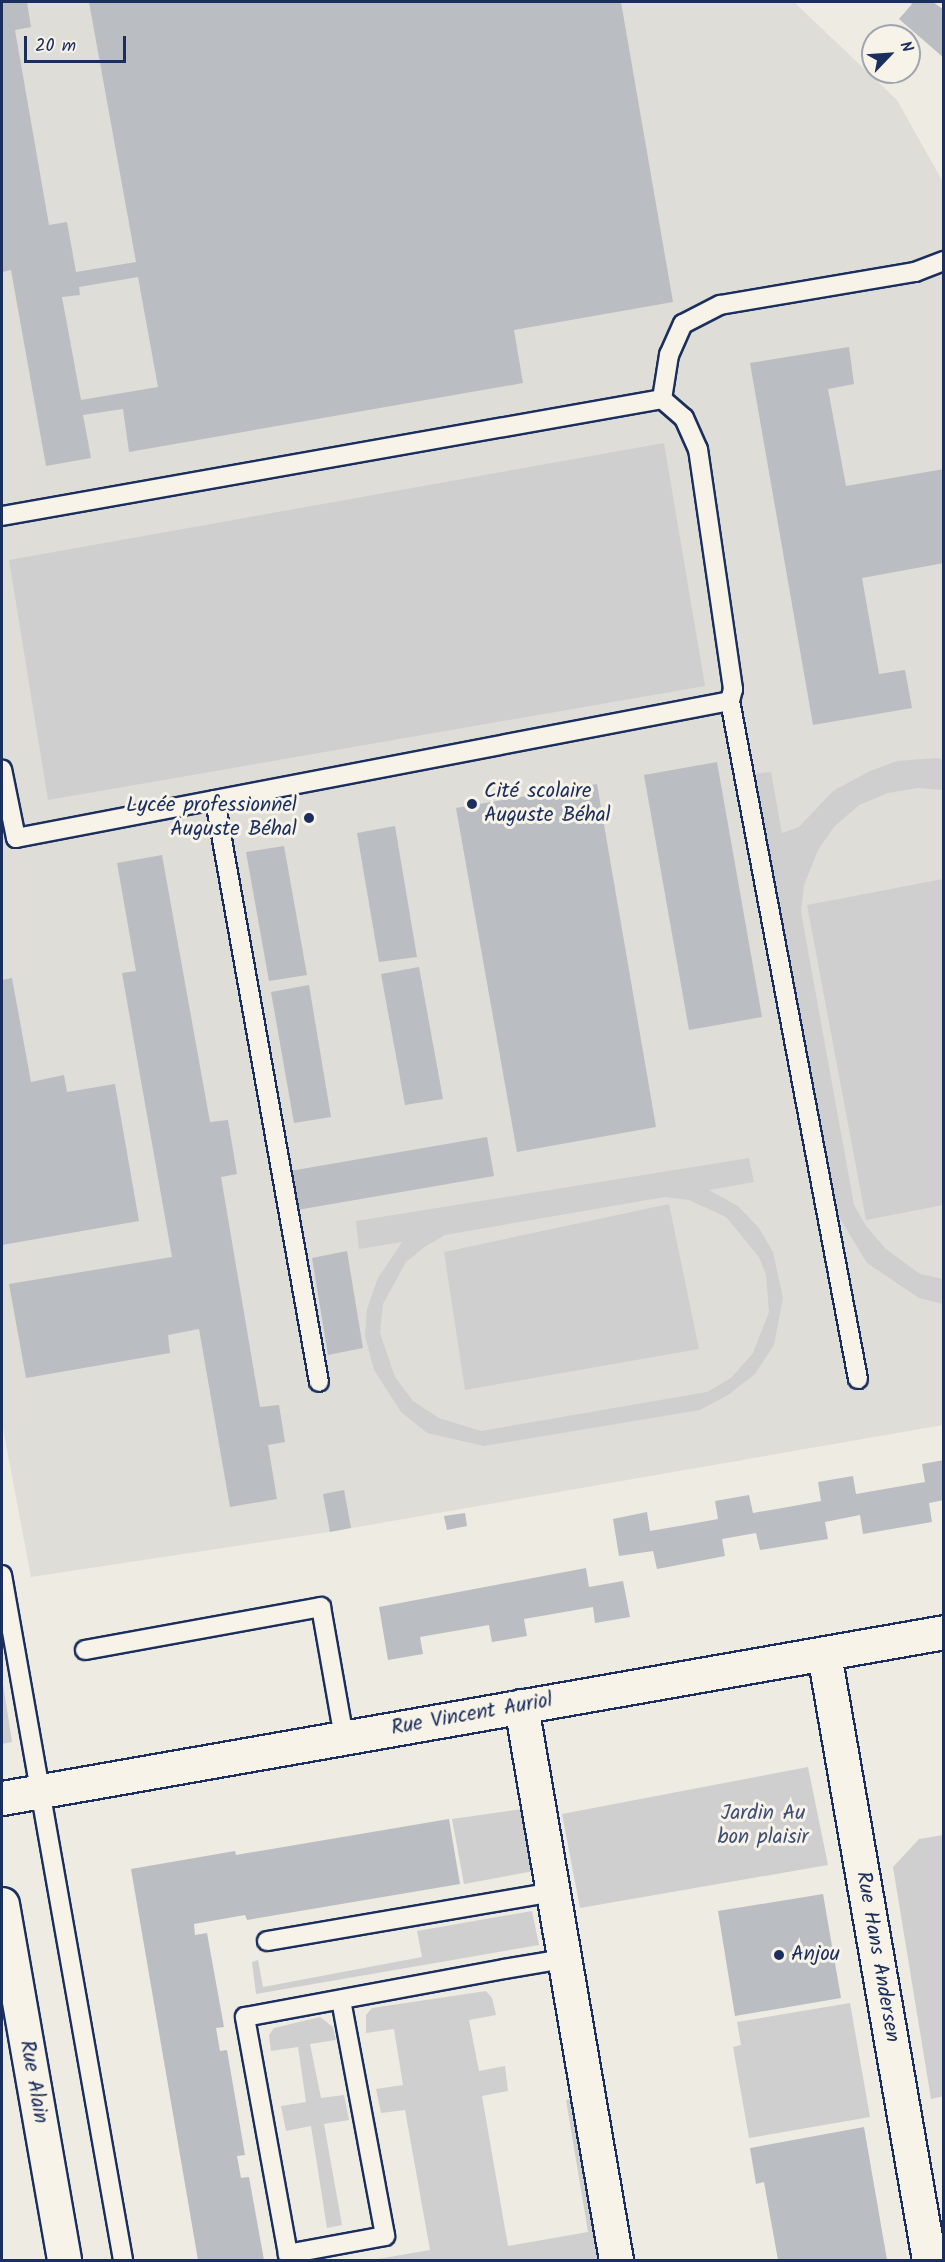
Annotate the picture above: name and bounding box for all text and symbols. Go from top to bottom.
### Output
scale bar [27,24,129,62]
north arrow [861,24,921,84]
text: 20 m [35,32,76,61]
text: N [892,37,919,57]
place label: Cité scolaire Auguste Béhal [484,779,611,829]
place label: Lycée professionnel Auguste Béhal [126,793,297,843]
marker: Cité scolaire Auguste Béhal [465,797,479,811]
marker: Lycée professionnel Auguste Béhal [302,811,316,825]
street label: Rue Vincent Auriol [389,1688,555,1742]
park label: Jardin Au bon plaisir [717,1801,809,1851]
street label: Rue Hans Andersen [850,1870,904,2044]
place label: Anjou [791,1942,840,1968]
marker: Anjou [772,1948,786,1962]
street label: Rue Alain [13,2038,53,2126]

